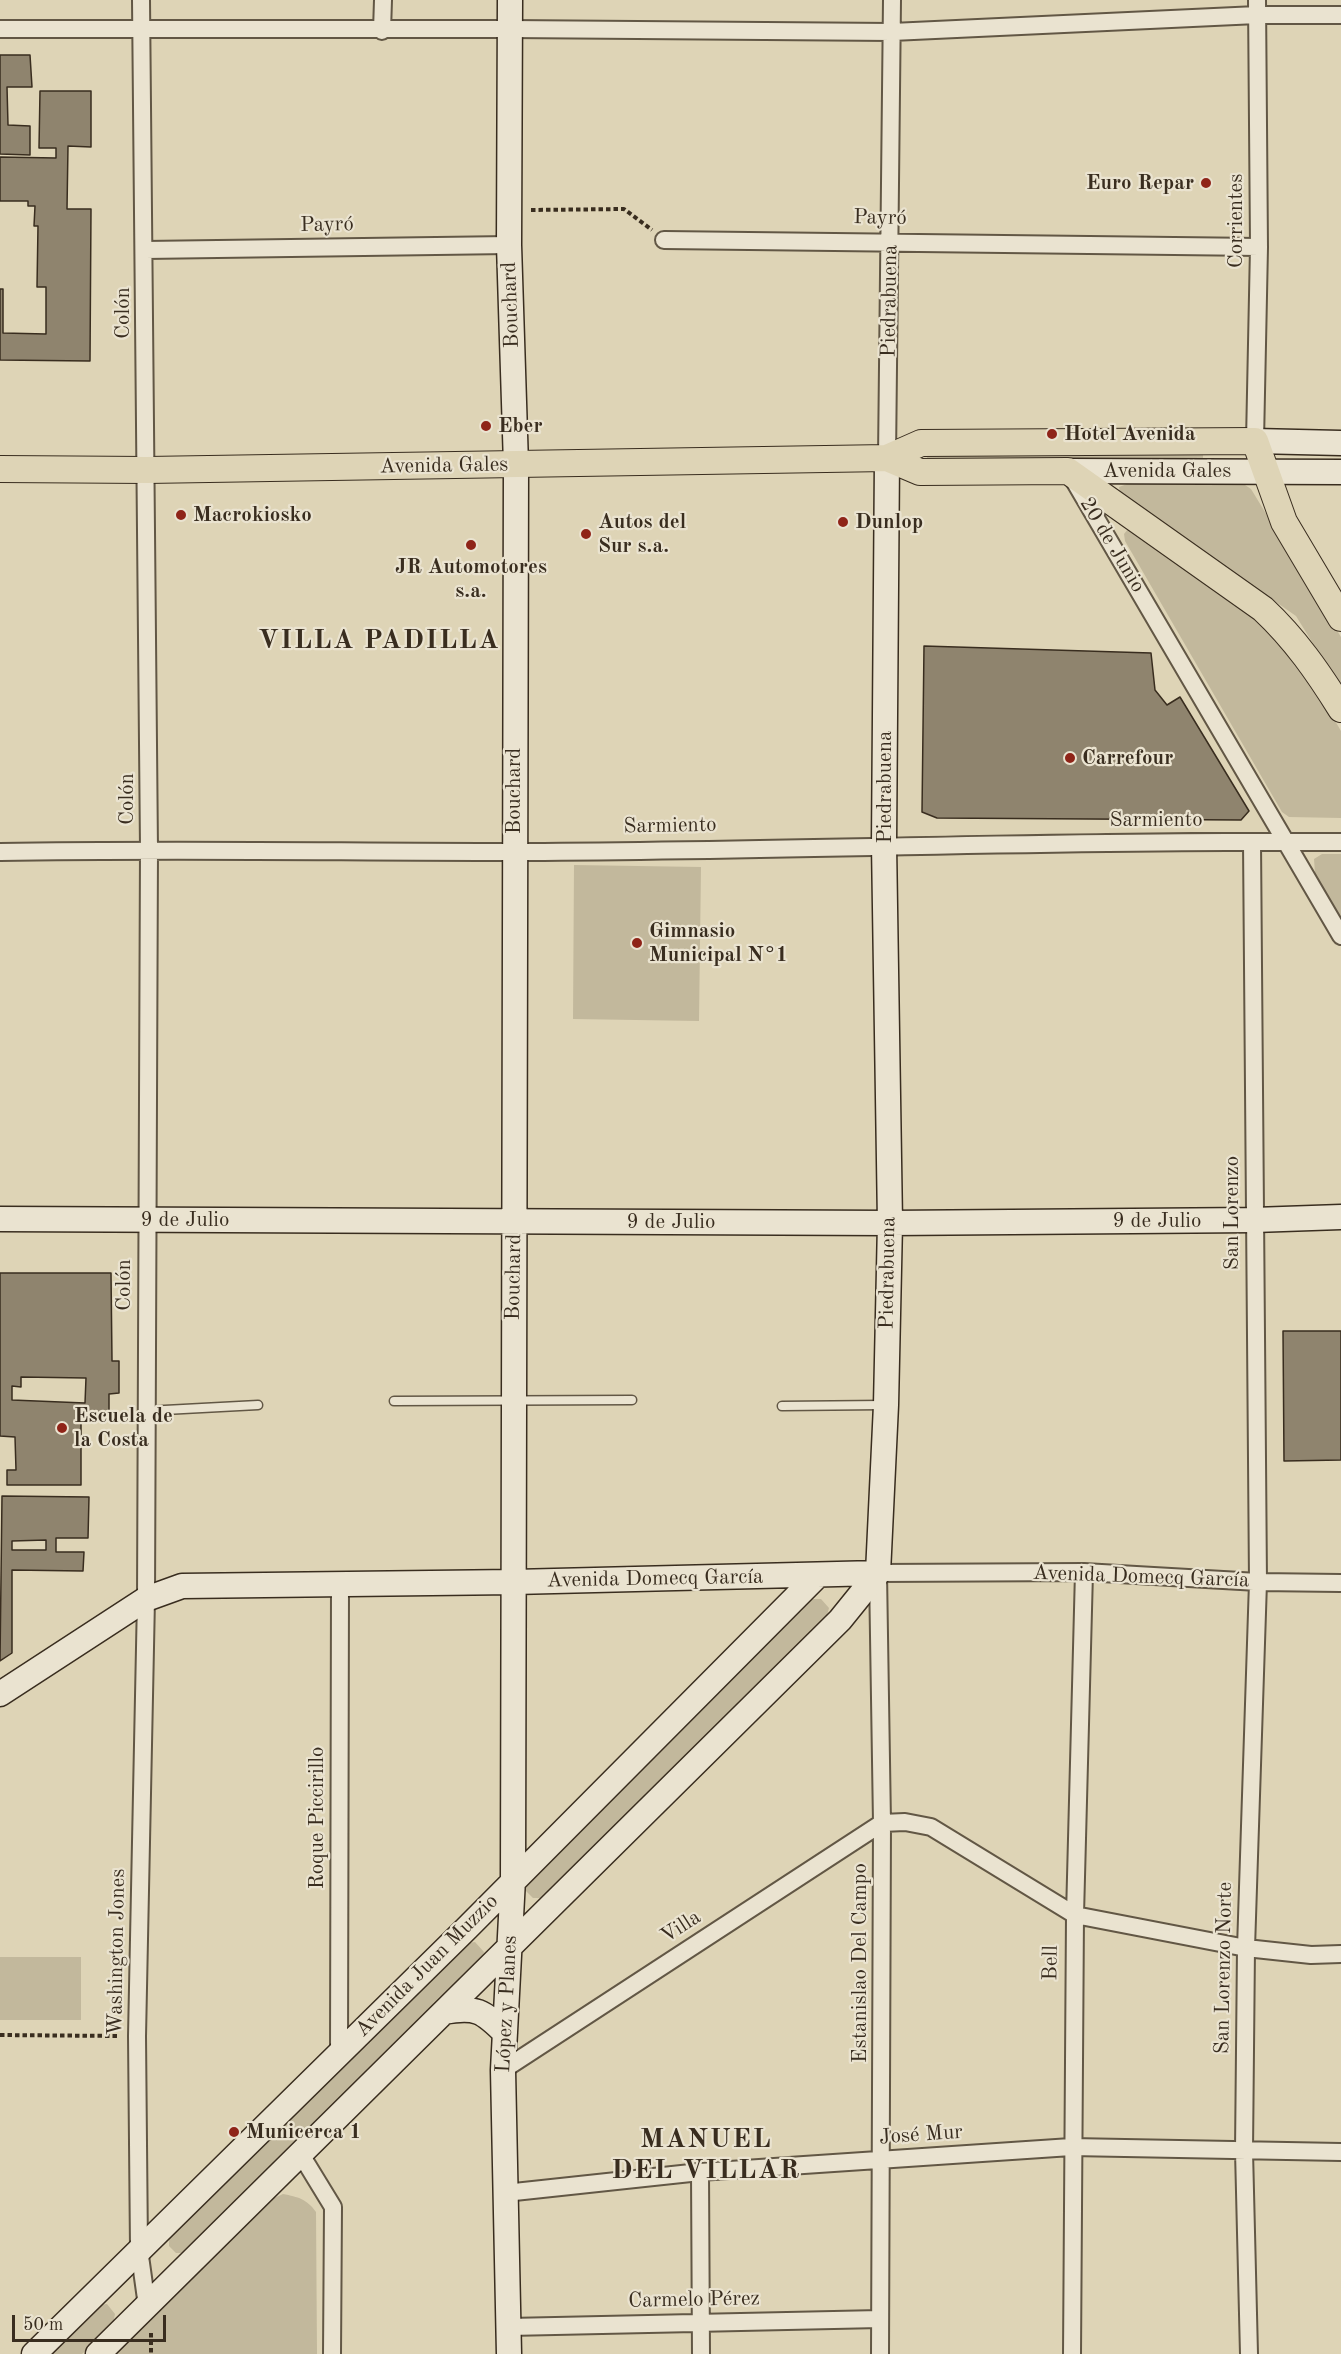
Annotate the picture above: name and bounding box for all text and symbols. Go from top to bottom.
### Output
place label: Euro Repar [1086,170,1194,196]
street label: Corrientes [1223,174,1249,268]
marker: Euro Repar [1199,176,1213,190]
street label: Payró [853,205,907,231]
street label: Payró [300,212,354,238]
street label: Piedrabuena [876,244,904,358]
street label: Bouchard [497,261,525,349]
street label: Colón [110,287,136,339]
place label: Eber [498,413,543,439]
marker: Eber [479,419,493,433]
place label: Hotel Avenida [1064,421,1196,447]
marker: Hotel Avenida [1045,427,1059,441]
street label: Avenida Gales [379,452,509,480]
street label: Avenida Gales [1103,458,1231,484]
street label: 20 de Junio [1074,493,1150,597]
place label: Macrokiosko [193,502,312,528]
marker: Macrokiosko [174,508,188,522]
place label: Autos del Sur s.a. [598,509,686,559]
place label: Dunlop [855,509,923,535]
marker: Dunlop [836,515,850,529]
marker: Autos del Sur s.a. [579,527,593,541]
marker: JR Automotores s.a. [464,538,478,552]
place label: JR Automotores s.a. [395,554,547,604]
district label: VILLA PADILLA [258,625,500,657]
street label: Piedrabuena [872,731,898,843]
place label: Carrefour [1082,745,1173,771]
street label: Bouchard [501,748,527,834]
marker: Carrefour [1063,751,1077,765]
street label: Colón [114,773,140,825]
street label: Sarmiento [1109,807,1203,833]
street label: Sarmiento [623,813,717,839]
place label: Gimnasio Municipal N°1 [649,918,788,968]
marker: Gimnasio Municipal N°1 [630,936,644,950]
street label: San Lorenzo [1219,1156,1245,1270]
street label: 9 de Julio [141,1207,229,1233]
street label: 9 de Julio [1113,1208,1201,1234]
street label: 9 de Julio [627,1209,715,1235]
street label: Piedrabuena [874,1216,902,1330]
street label: Bouchard [501,1233,527,1321]
street label: Colón [111,1259,137,1311]
place label: Escuela de la Costa [74,1403,173,1453]
marker: Escuela de la Costa [55,1421,69,1435]
street label: Avenida Domecq García [1032,1561,1250,1593]
street label: Avenida Domecq García [546,1565,764,1593]
street label: Roque Piccirillo [304,1747,330,1889]
street label: Estanislao Del Campo [847,1863,873,2063]
street label: Washington Jones [103,1868,131,2036]
street label: San Lorenzo Norte [1210,1882,1238,2054]
street label: Avenida Juan Muzzio [350,1889,504,2043]
street label: Villa [656,1905,706,1949]
street label: López y Planes [491,1935,523,2073]
street label: Bell [1038,1945,1064,1981]
place label: Municerca 1 [246,2119,362,2145]
street label: José Mur [878,2120,964,2150]
district label: MANUEL DEL VILLAR [611,2124,801,2187]
marker: Municerca 1 [227,2125,241,2139]
street label: Carmelo Pérez [628,2286,760,2314]
scale bar [15,2303,170,2341]
text: 50 m [23,2316,63,2334]

